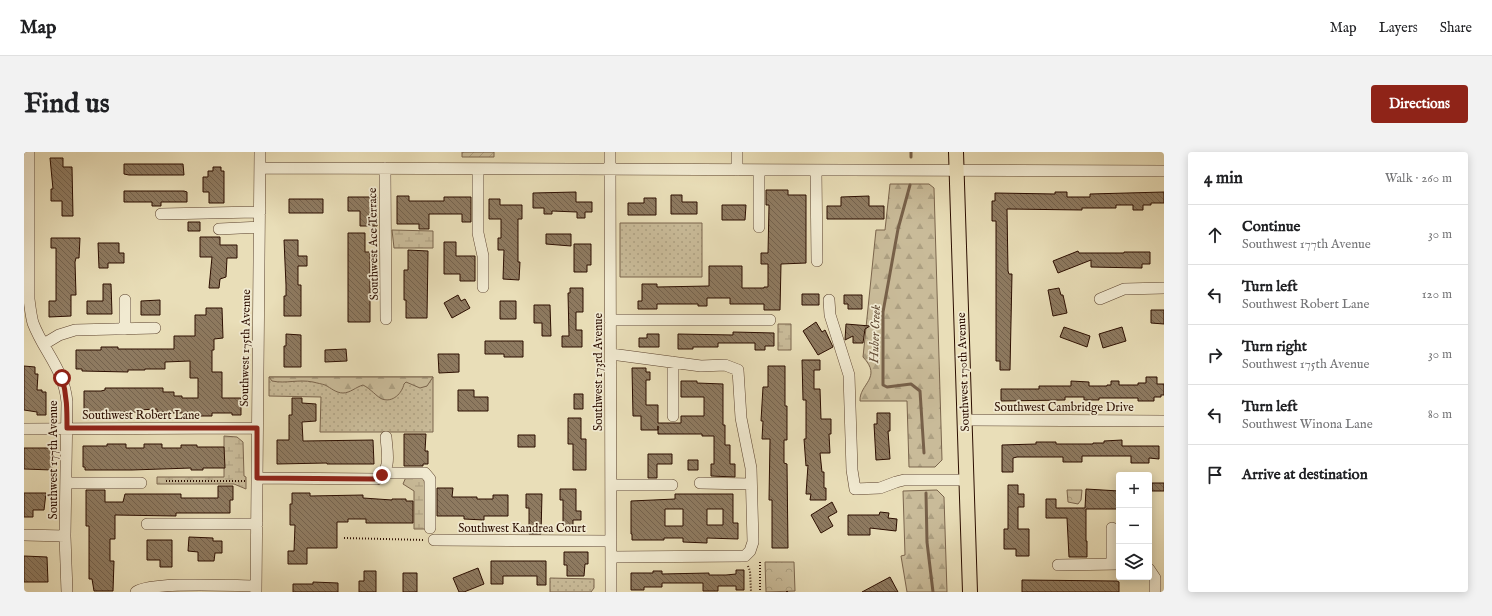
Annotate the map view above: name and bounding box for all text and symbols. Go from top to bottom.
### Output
text: Map [20,16,56,40]
text: Map [1330,19,1357,37]
text: Layers [1379,19,1418,37]
text: Share [1440,19,1472,37]
button: Directions [1371,85,1468,123]
text: Find us [24,87,110,122]
text: 4 min [1204,168,1243,189]
text: Walk · 260 m [1385,170,1452,187]
street label: Southwest Ace Terrace [365,187,382,300]
text: Continue [1242,217,1300,236]
icon: ahead [1204,224,1226,246]
text: 30 m [1428,226,1452,243]
text: Southwest 177th Avenue [1242,236,1371,253]
text: Turn left [1242,277,1298,296]
icon: left [1204,284,1226,306]
text: 120 m [1422,286,1452,303]
street label: Southwest 175th Avenue [237,289,254,407]
text: Southwest Robert Lane [1242,296,1369,313]
water label: Huber Creek [866,304,885,364]
street label: Southwest 173rd Avenue [591,312,606,431]
street label: Southwest 170th Avenue [954,312,973,432]
text: Turn right [1242,337,1307,356]
icon: right [1204,344,1226,366]
text: 30 m [1428,346,1452,363]
text: Southwest 175th Avenue [1242,356,1369,373]
route start [53,369,71,387]
text: Turn left [1242,397,1298,416]
street label: Southwest 177th Avenue [46,400,61,519]
street label: Southwest Cambridge Drive [994,400,1134,415]
icon: left [1204,404,1226,426]
text: 80 m [1428,406,1452,423]
street label: Southwest Robert Lane [82,408,200,423]
text: Southwest Winona Lane [1242,416,1373,433]
icon: arrive [1204,464,1226,486]
text: Arrive at destination [1242,465,1368,484]
route end [373,466,391,484]
map controls [1116,472,1152,580]
button: + [1116,472,1152,508]
button: − [1116,508,1152,544]
street label: Southwest Kandrea Court [458,521,586,536]
button: layers [1116,544,1152,580]

